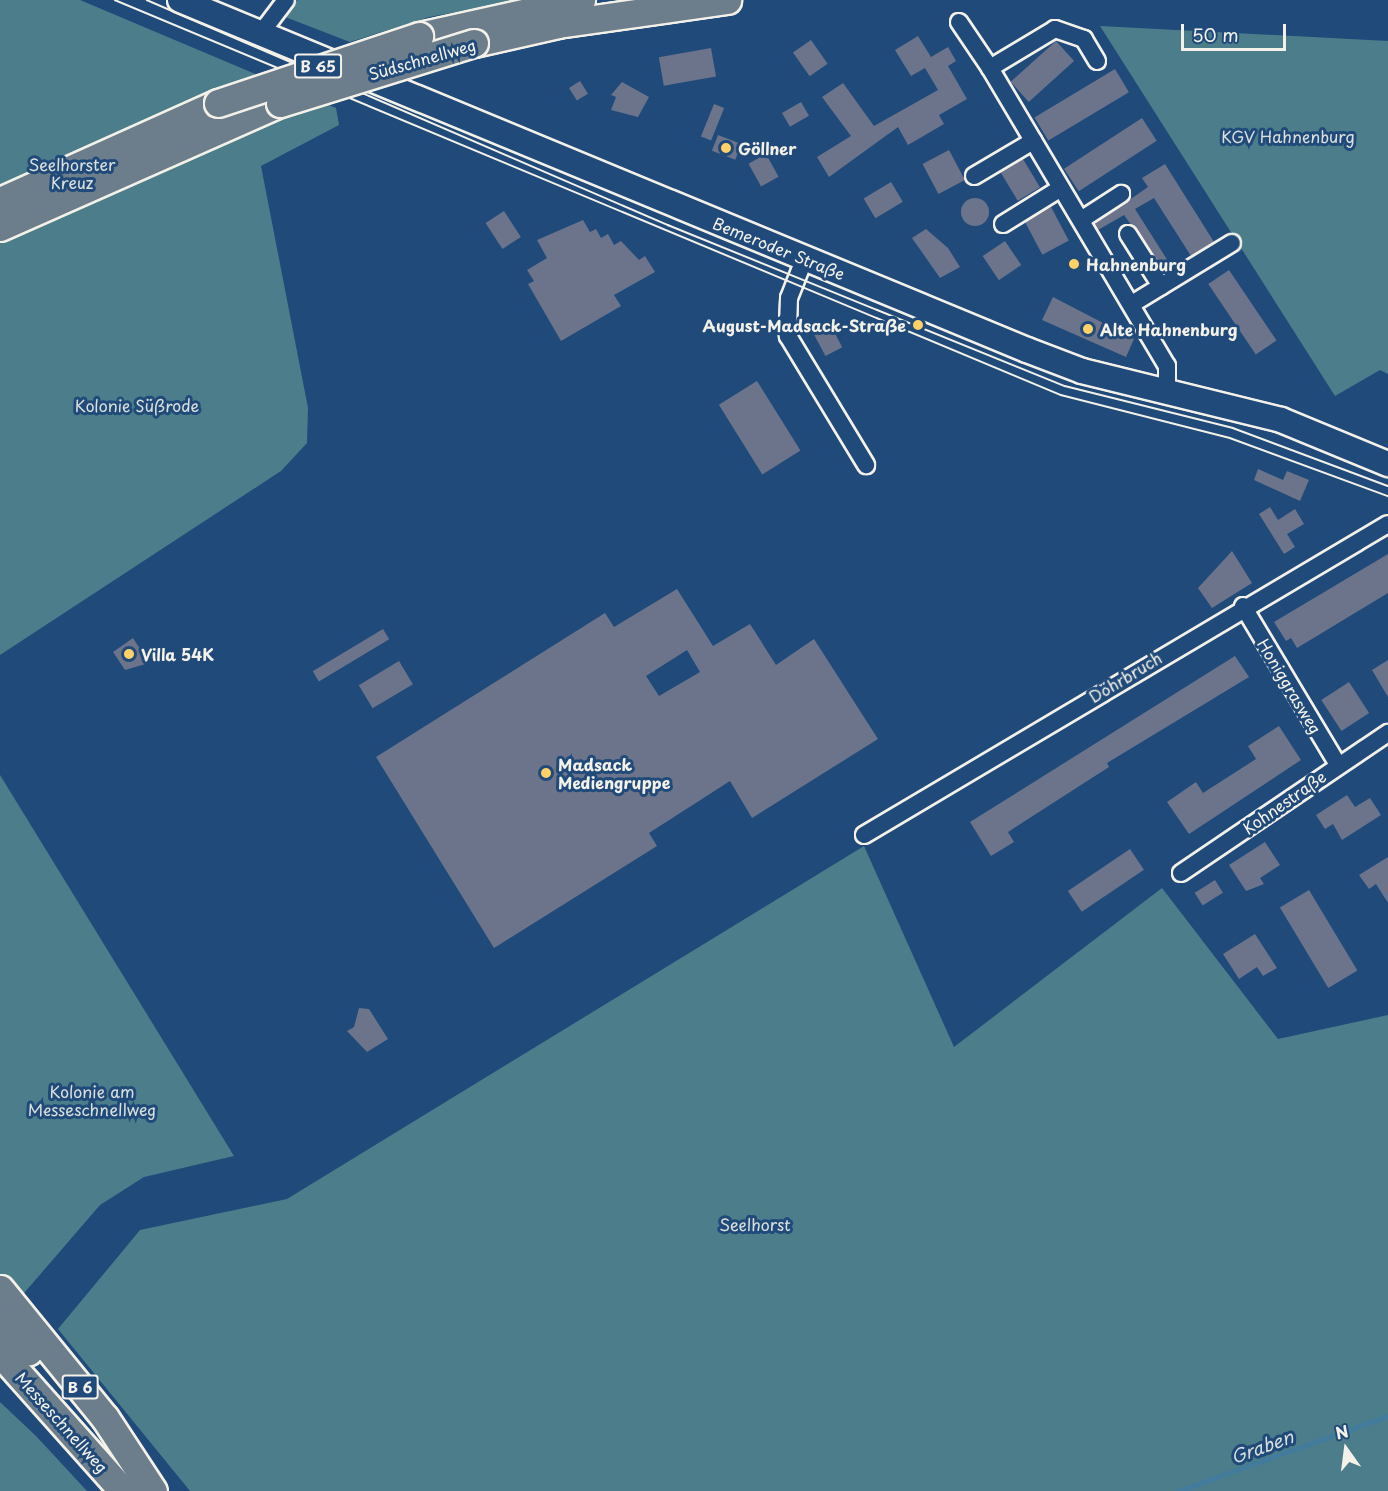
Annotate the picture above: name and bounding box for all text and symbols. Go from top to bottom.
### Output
scale bar [1184,12,1289,50]
text: 50 m [1192,21,1239,48]
street label: Südschnellweg [366,34,478,84]
road number: B 65 [294,54,342,78]
park label: KGV Hahnenburg [1220,126,1356,146]
place label: Göllner [738,138,797,158]
marker: Göllner [719,141,733,155]
park label: Seelhorster Kreuz [29,154,115,192]
street label: Bemeroder Straße [710,213,848,283]
place label: Hahnenburg [1086,254,1186,274]
marker: Hahnenburg [1067,257,1081,271]
place label: August-Madsack-Straße [703,315,906,335]
marker: August-Madsack-Straße [911,318,925,332]
place label: Alte Hahnenburg [1100,319,1239,339]
marker: Alte Hahnenburg [1081,322,1095,336]
park label: Kolonie Süßrode [75,395,199,415]
street label: Honiggrasweg [1254,635,1326,737]
place label: Villa 54K [141,644,214,664]
marker: Villa 54K [122,647,136,661]
street label: Döhrbruch [1085,648,1165,706]
place label: Madsack Mediengruppe [558,754,670,792]
marker: Madsack Mediengruppe [539,766,553,780]
street label: Kohnestraße [1239,766,1329,838]
park label: Kolonie am Messeschnellweg [28,1081,156,1119]
park label: Seelhorst [719,1214,791,1234]
street label: Messeschnellweg [12,1368,112,1476]
road number: B 6 [60,1375,100,1399]
text: N [1333,1418,1351,1445]
north arrow [1316,1419,1376,1479]
water label: Graben [1228,1426,1296,1468]

